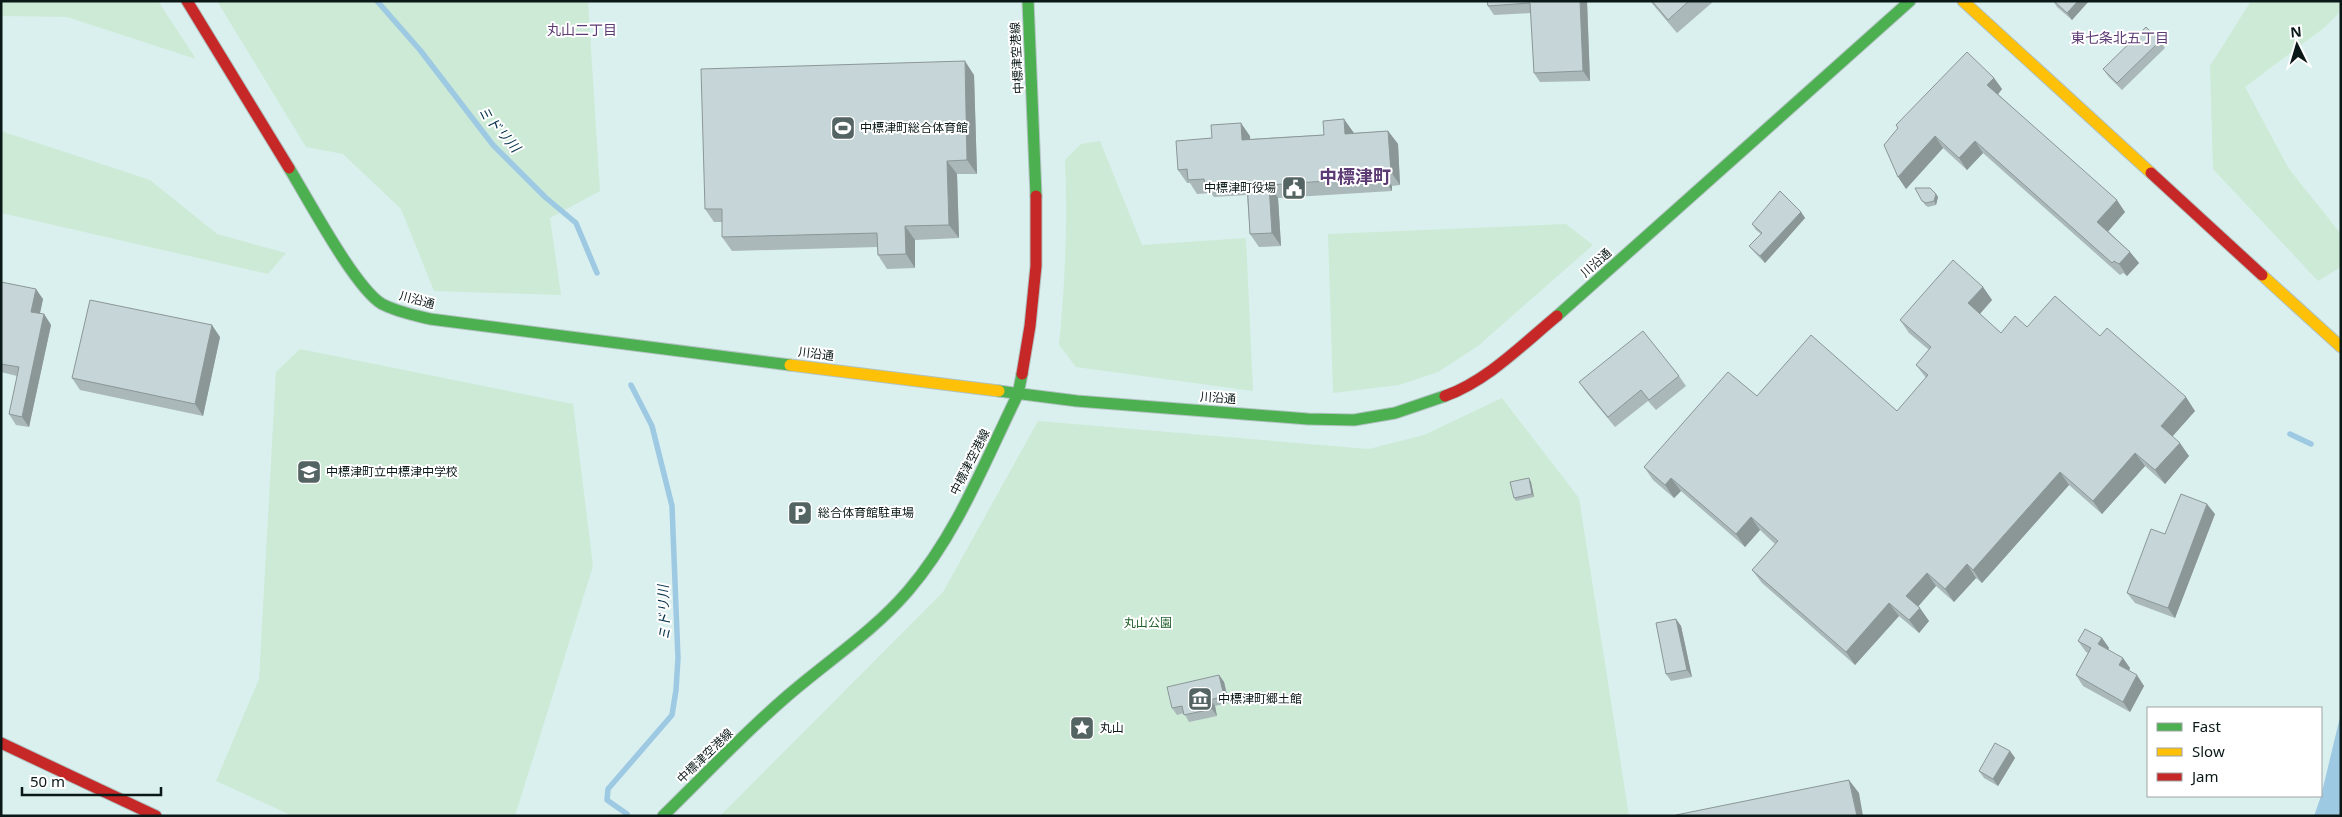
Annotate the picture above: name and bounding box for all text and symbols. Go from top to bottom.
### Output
district label: 丸山二丁目 [547,20,617,39]
north arrow [2272,20,2322,70]
street label: 中標津空港線 [1006,22,1027,94]
text: N [2289,22,2302,42]
district label: 東七条北五丁目 [2071,28,2169,47]
water label: ミドリ川 [474,101,526,158]
sports icon: 中標津町総合体育館 [830,115,856,141]
place label: 中標津町総合体育館 [860,119,968,136]
district label: 中標津町 [1319,164,1391,188]
public building icon: 中標津町役場 [1281,175,1307,201]
place label: 中標津町役場 [1204,179,1276,196]
street label: 川沿通 [1577,244,1615,281]
street label: 川沿通 [398,287,437,312]
street label: 川沿通 [797,343,835,364]
street label: 川沿通 [1199,388,1237,407]
street label: 中標津空港線 [946,426,993,498]
school or university icon: 中標津町立中標津中学校 [296,459,322,485]
place label: 中標津町立中標津中学校 [326,463,458,480]
parking icon: 総合体育館駐車場 [787,500,813,526]
place label: 総合体育館駐車場 [818,504,914,521]
water label: ミドリ川 [653,583,674,641]
park label: 丸山公園 [1124,614,1172,631]
museum icon: 中標津町郷土館 [1187,686,1213,712]
place label: 中標津町郷土館 [1218,690,1302,707]
legend [2147,707,2322,797]
place icon: 丸山 [1069,715,1095,741]
text: Fast [2192,716,2221,736]
place label: 丸山 [1100,719,1124,736]
street label: 中標津空港線 [673,725,736,787]
text: Slow [2192,741,2225,761]
scale bar [22,764,161,796]
text: Jam [2190,766,2219,786]
text: 50 m [30,771,65,791]

